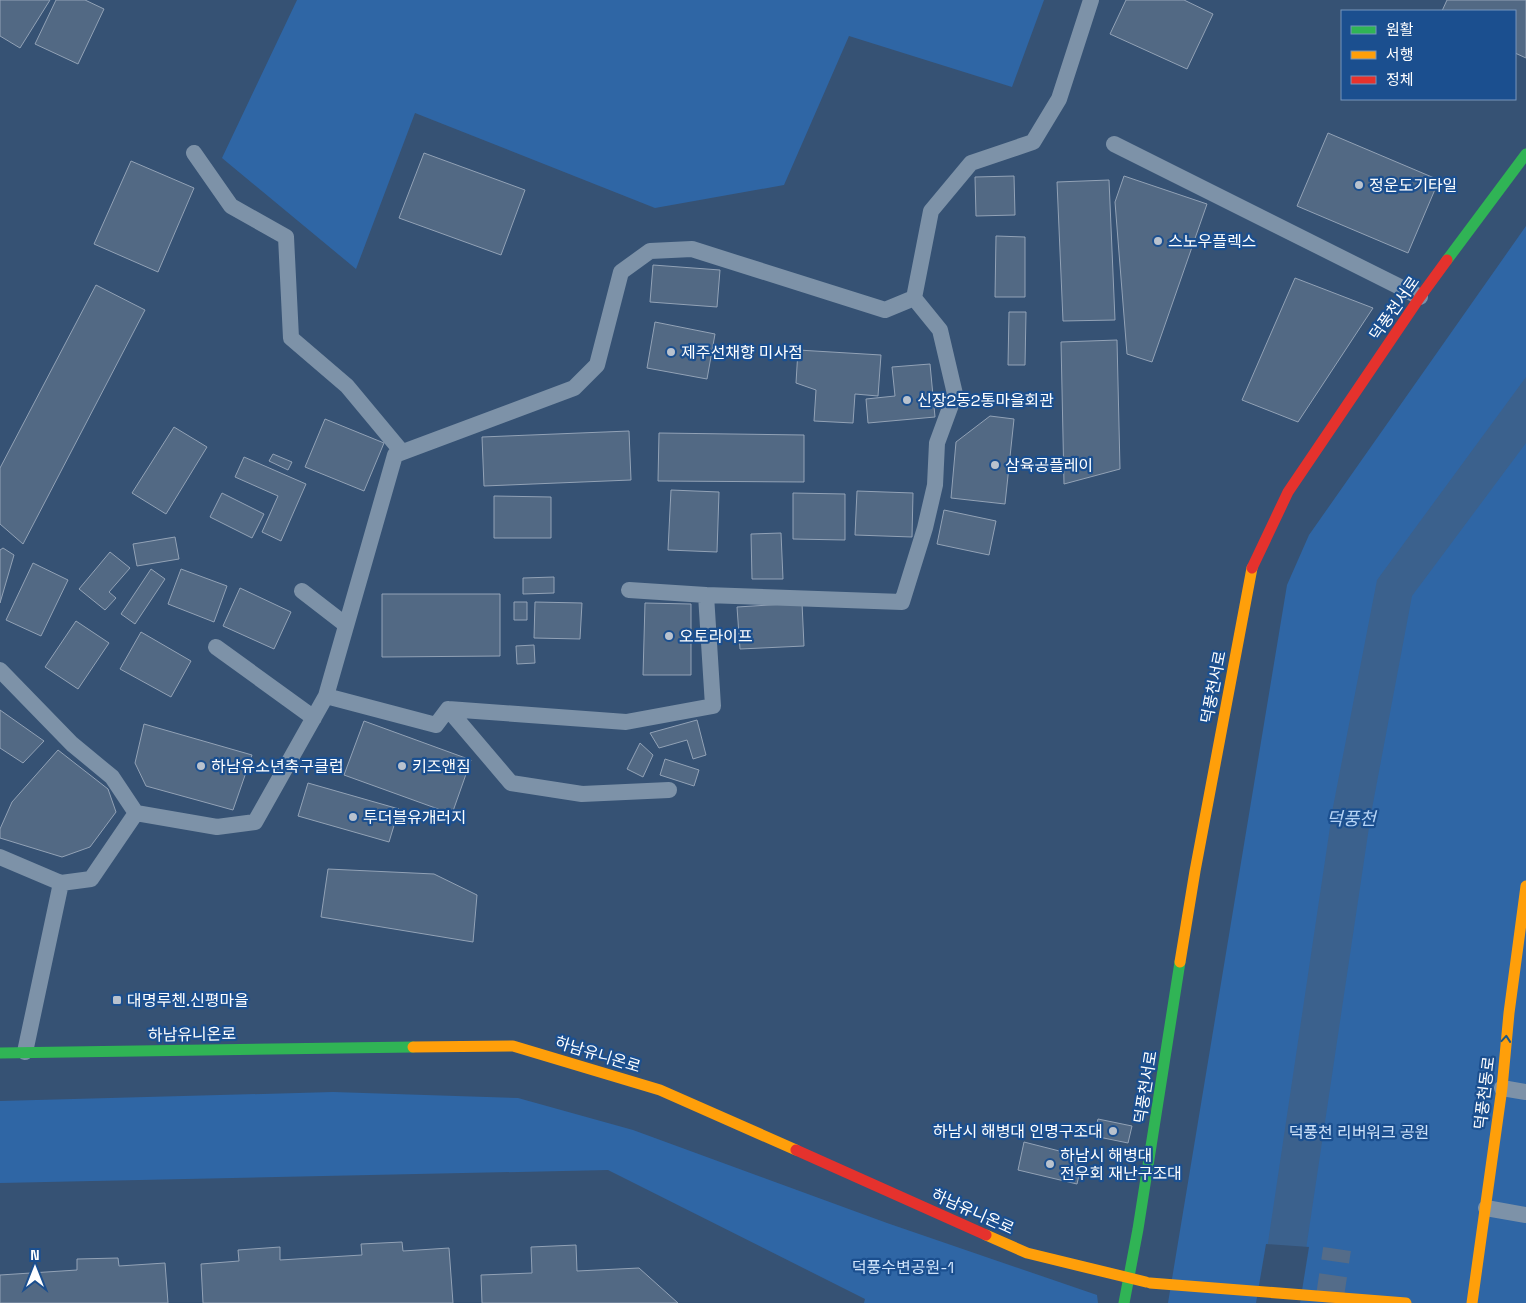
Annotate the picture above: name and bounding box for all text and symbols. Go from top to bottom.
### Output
legend [1341,10,1516,100]
text: 원활 [1386,20,1414,39]
text: 서행 [1386,45,1414,64]
text: 정체 [1386,70,1414,89]
place label: 정운도기타일 [1369,175,1457,196]
marker: 정운도기타일 [1353,179,1365,191]
place label: 스노우플렉스 [1168,231,1256,252]
marker: 스노우플렉스 [1152,235,1164,247]
street label: 덕풍천서로 [1365,272,1424,344]
place label: 제주선채향 미사점 [681,342,803,363]
marker: 제주선채향 미사점 [665,346,677,358]
place label: 신장2동2통마을회관 [917,390,1054,411]
marker: 신장2동2통마을회관 [901,394,913,406]
place label: 삼육공플레이 [1005,455,1093,476]
marker: 삼육공플레이 [989,459,1001,471]
place label: 오토라이프 [679,626,753,647]
marker: 오토라이프 [663,630,675,642]
street label: 덕풍천서로 [1196,649,1231,725]
place label: 하남유소년축구클럽 [211,756,343,777]
place label: 키즈앤짐 [412,756,471,777]
marker: 하남유소년축구클럽 [195,760,207,772]
marker: 키즈앤짐 [396,760,408,772]
place label: 투더블유개러지 [363,807,466,828]
water label: 덕풍천 [1326,807,1378,830]
marker: 투더블유개러지 [347,811,359,823]
place label: 대명루첸.신평마을 [127,990,249,1011]
marker: 대명루첸.신평마을 [111,994,123,1006]
street label: 하남유니온로 [148,1023,237,1046]
street label: 하남유니온로 [553,1032,643,1078]
one-way arrow [1501,1035,1512,1043]
street label: 덕풍천서로 [1129,1049,1162,1125]
street label: 덕풍천동로 [1470,1055,1499,1131]
place label: 하남시 해병대 인명구조대 [933,1121,1103,1142]
park label: 덕풍천 리버워크 공원 [1289,1122,1429,1143]
marker: 하남시 해병대 인명구조대 [1107,1125,1119,1137]
place label: 하남시 해병대 전우회 재난구조대 [1060,1145,1182,1184]
marker: 하남시 해병대 전우회 재난구조대 [1044,1158,1056,1170]
street label: 하남유니온로 [928,1184,1018,1239]
north arrow [10,1243,60,1293]
text: N [30,1246,40,1264]
park label: 덕풍수변공원-1 [852,1257,954,1278]

